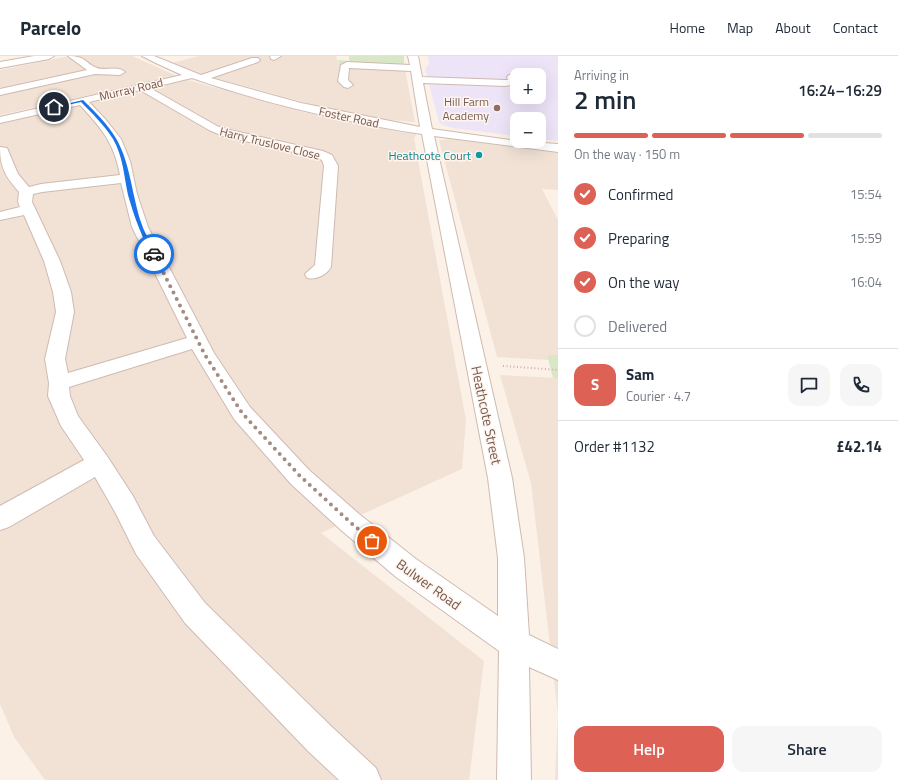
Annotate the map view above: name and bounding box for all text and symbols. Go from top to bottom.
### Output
text: Parcelo [20,13,81,42]
text: Home [670,17,705,38]
text: Map [727,17,753,38]
text: About [775,17,811,38]
text: Contact [833,17,878,38]
text: Arriving in [574,65,629,85]
map controls [510,68,546,148]
button: + [510,68,546,104]
street label: Murray Road [97,72,165,106]
text: 16:24–16:29 [798,79,882,102]
text: 2 min [574,80,637,119]
pin [37,90,71,124]
place label: Hill Farm Academy [443,92,489,125]
icon: home [43,96,65,118]
street label: Foster Road [317,101,381,133]
marker: Hill Farm Academy [492,103,502,113]
button: − [510,112,546,148]
street label: Harry Truslove Close [218,121,322,165]
text: On the way · 150 m [574,144,680,164]
place label: Heathcote Court [388,146,472,165]
marker: Heathcote Court [474,150,484,160]
icon: check [574,183,596,205]
text: Confirmed [608,183,673,206]
text: 15:54 [850,184,882,204]
icon: check [574,227,596,249]
text: Preparing [608,227,669,250]
text: 15:59 [850,228,882,248]
courier [134,234,174,274]
icon: car [143,243,165,265]
icon: check [574,271,596,293]
text: On the way [608,271,680,294]
text: 16:04 [850,272,882,292]
text: Delivered [608,315,667,338]
text: Sam [626,363,654,386]
street label: Heathcote Street [466,364,508,466]
button: chat [788,364,830,406]
button: phone [840,364,882,406]
text: S [591,373,599,396]
text: Courier · 4.7 [626,386,691,406]
text: Order #1132 [574,435,655,458]
text: £42.14 [836,435,882,458]
pin [355,524,389,558]
icon: bag [361,530,383,552]
street label: Bulwer Road [392,553,466,615]
button: Help [574,726,724,772]
button: Share [732,726,882,772]

